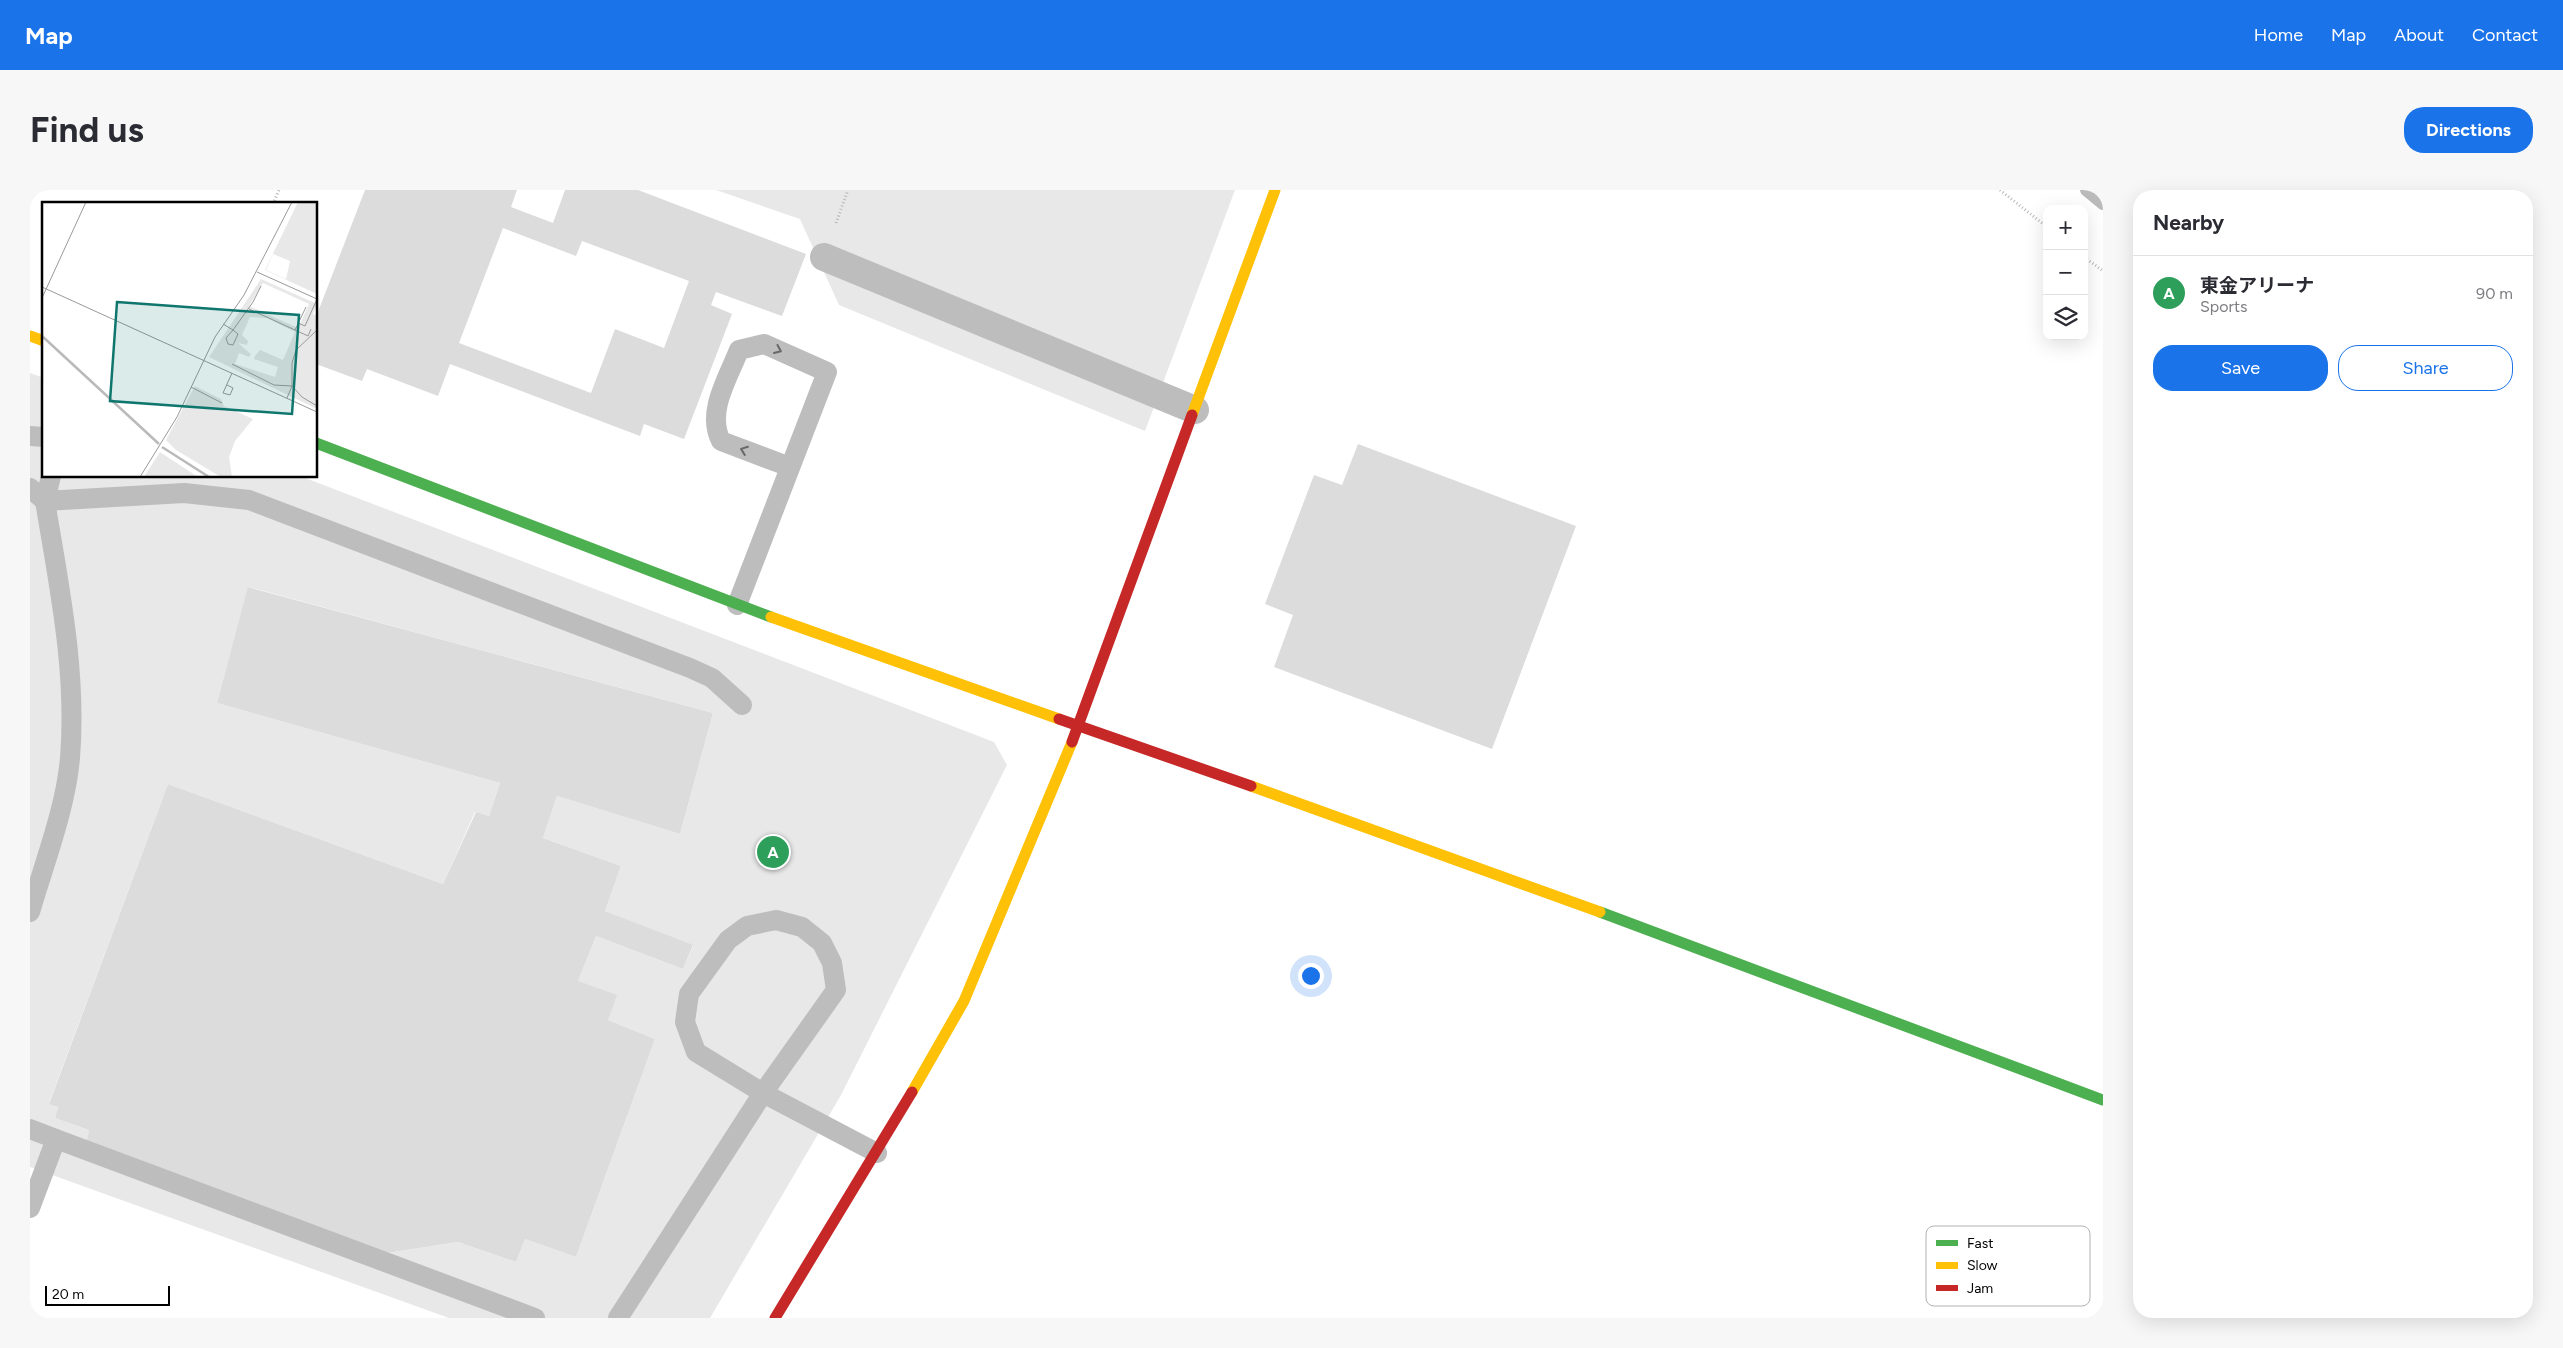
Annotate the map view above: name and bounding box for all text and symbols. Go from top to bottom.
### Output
text: Map [25,21,73,50]
text: Home [2254,24,2303,46]
text: Map [2331,24,2366,46]
text: About [2394,24,2444,46]
text: Contact [2472,24,2538,46]
button: Directions [2404,107,2533,153]
text: Find us [30,109,144,151]
inset map [42,202,318,478]
map controls [2043,205,2088,340]
button: + [2043,205,2088,250]
text: Nearby [2153,210,2224,235]
button: − [2043,250,2088,295]
text: 東金アリーナ [2200,274,2314,297]
text: A [2163,284,2175,303]
text: 90 m [2476,284,2513,303]
button: layers [2043,295,2088,340]
text: Sports [2200,297,2247,316]
one-way arrow [773,344,782,355]
button: Save [2153,345,2328,391]
button: Share [2338,345,2513,391]
one-way arrow [741,446,749,456]
pin: A [757,833,789,871]
your location [1298,963,1324,989]
legend [1926,1226,2090,1306]
text: Fast [1967,1235,1993,1252]
text: Slow [1967,1257,1998,1274]
text: Jam [1967,1280,1993,1297]
scale bar [45,1283,170,1306]
text: 20 m [52,1286,84,1303]

